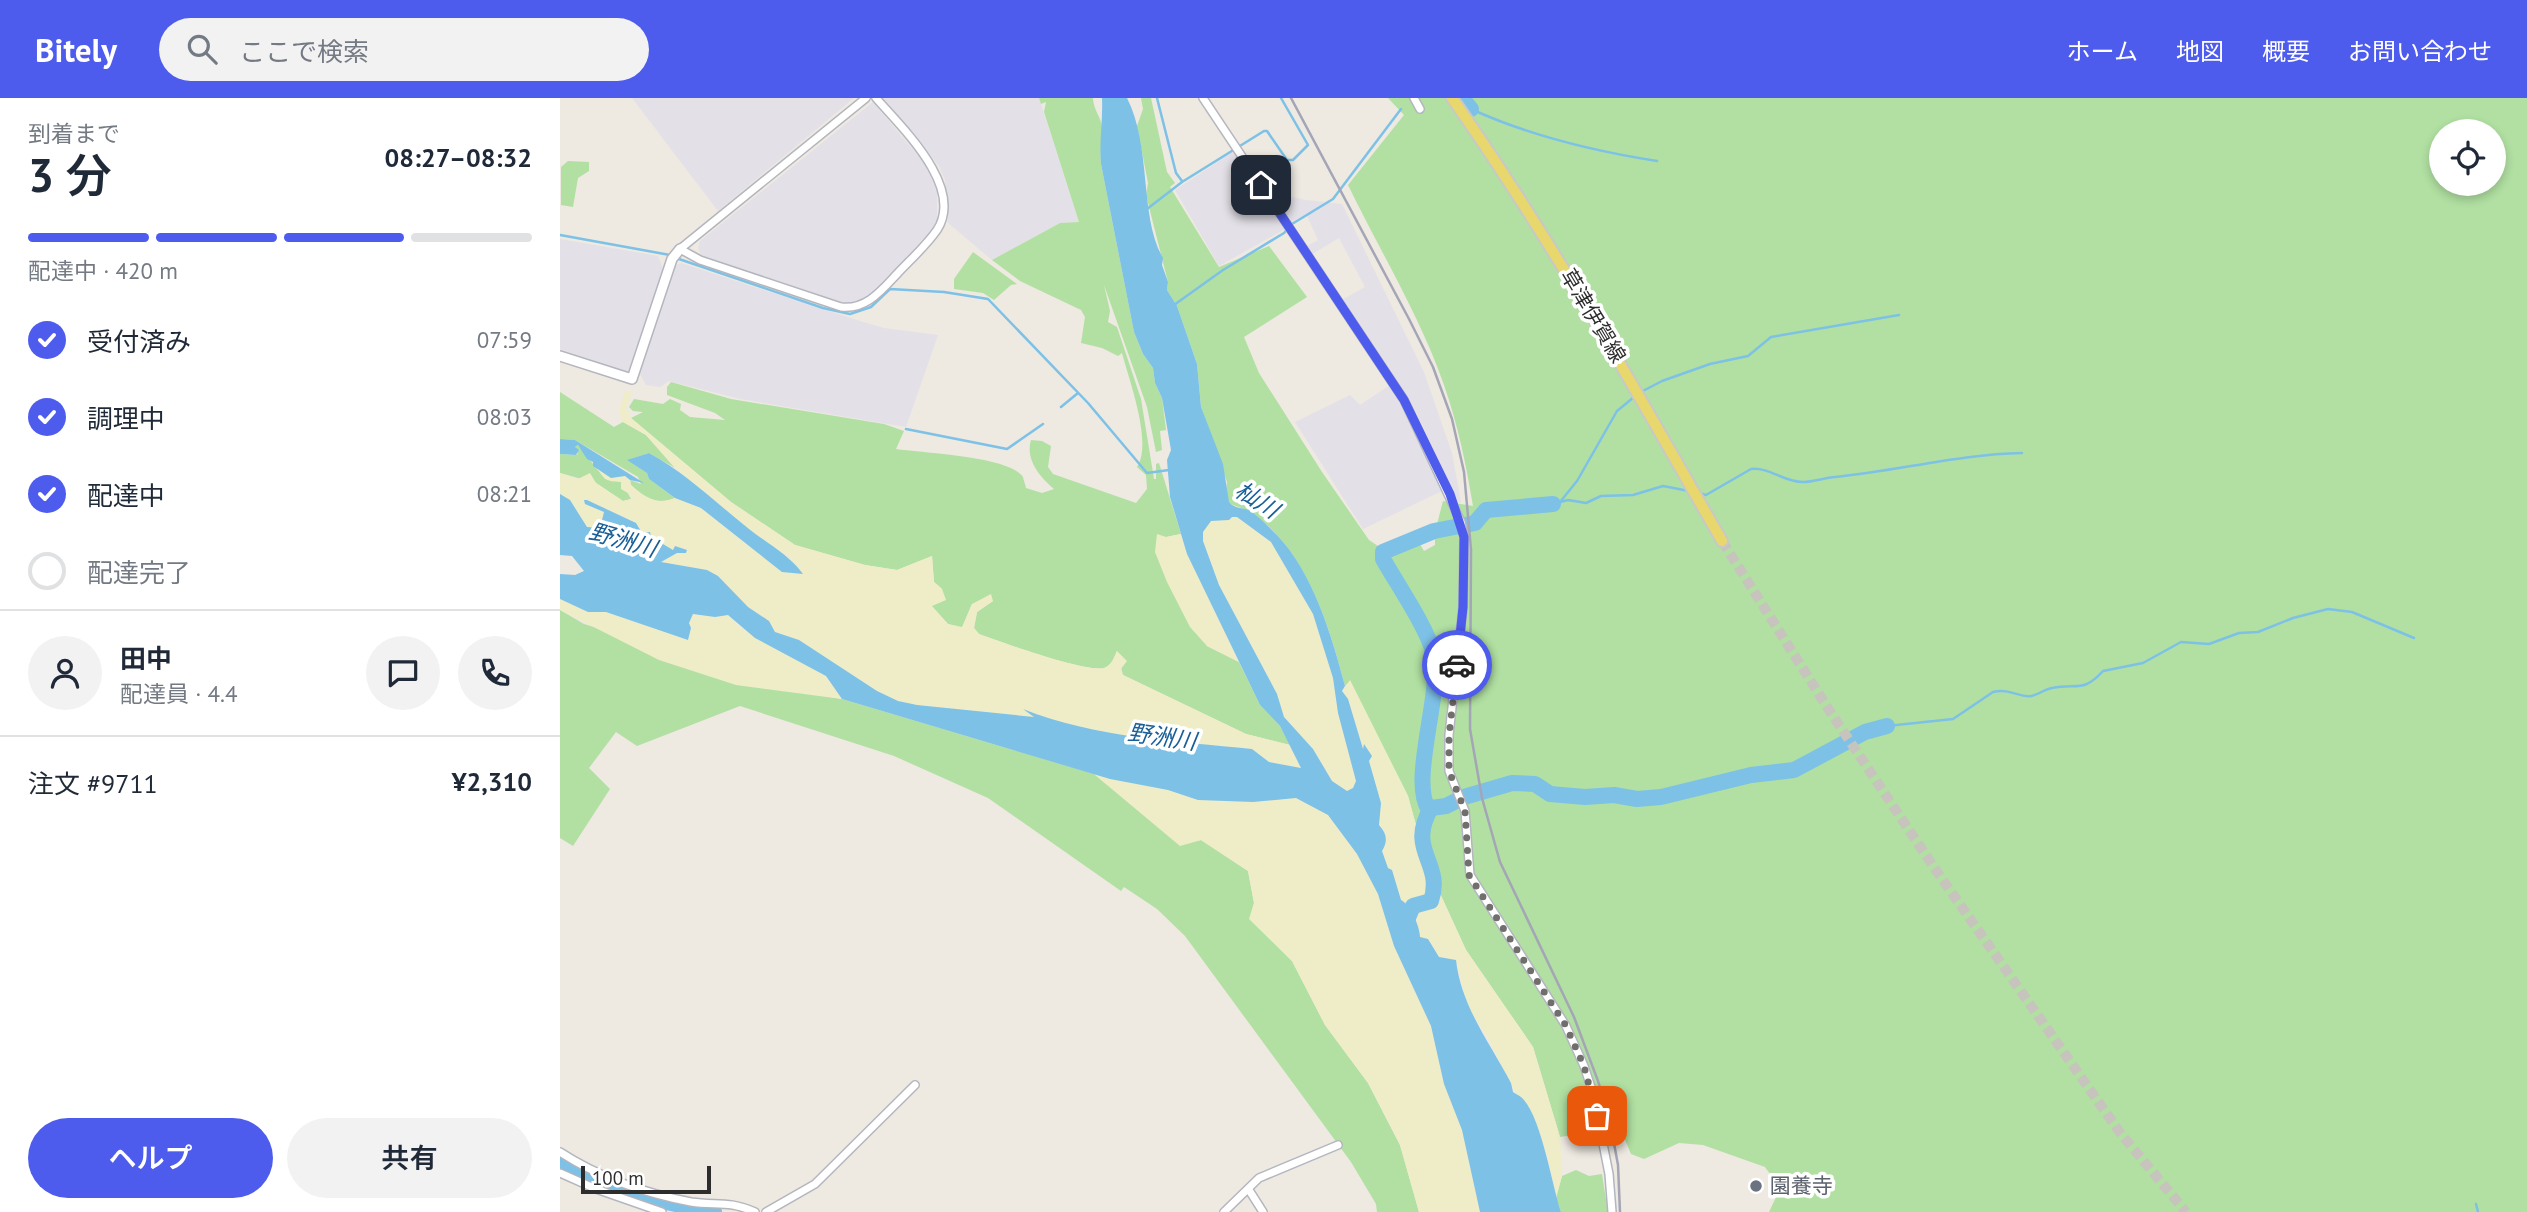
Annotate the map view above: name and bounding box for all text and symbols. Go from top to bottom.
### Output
search box [159,18,649,81]
text: Bitely [35,28,117,71]
icon: search [183,30,221,68]
text: ここで検索 [239,35,369,68]
text: ホーム [2067,36,2138,67]
text: 地図 [2176,36,2224,67]
text: 概要 [2262,36,2310,67]
text: お問い合わせ [2348,36,2492,67]
text: 到着まで [28,119,120,148]
map controls [2429,119,2506,196]
button: locate [2429,119,2506,196]
text: 08:27–08:32 [385,141,532,174]
text: 3 分 [28,145,112,205]
pin [1231,155,1291,215]
icon: home [1242,166,1280,204]
text: 配達中 · 420 m [28,256,178,285]
street label: 草津伊賀線 [1555,264,1632,368]
icon: check [28,321,66,359]
text: 受付済み [87,325,191,358]
text: 07:59 [477,325,532,354]
icon: check [28,398,66,436]
text: 調理中 [87,402,165,435]
text: 08:03 [477,402,532,431]
icon: check [28,475,66,513]
water label: 杣川 [1230,475,1287,526]
text: 配達中 [87,479,165,512]
text: 08:21 [477,479,532,508]
water label: 野洲川 [586,516,663,564]
text: 配達完了 [87,556,191,589]
courier [1422,630,1492,700]
button: person [28,636,102,710]
button: chat [366,636,440,710]
button: phone [458,636,532,710]
text: 田中 [120,642,172,675]
icon: car [1438,646,1476,684]
text: 配達員 · 4.4 [120,679,237,708]
water label: 野洲川 [1126,717,1201,756]
text: ¥2,310 [452,765,532,798]
text: 注文 #9711 [28,767,158,800]
pin [1567,1086,1627,1146]
icon: bag [1578,1097,1616,1135]
button: ヘルプ [28,1118,273,1198]
button: 共有 [287,1118,532,1198]
scale bar [581,1163,710,1195]
text: 100 m [592,1166,644,1190]
place label: 園養寺 [1770,1172,1833,1199]
marker: 園養寺 [1748,1178,1764,1194]

